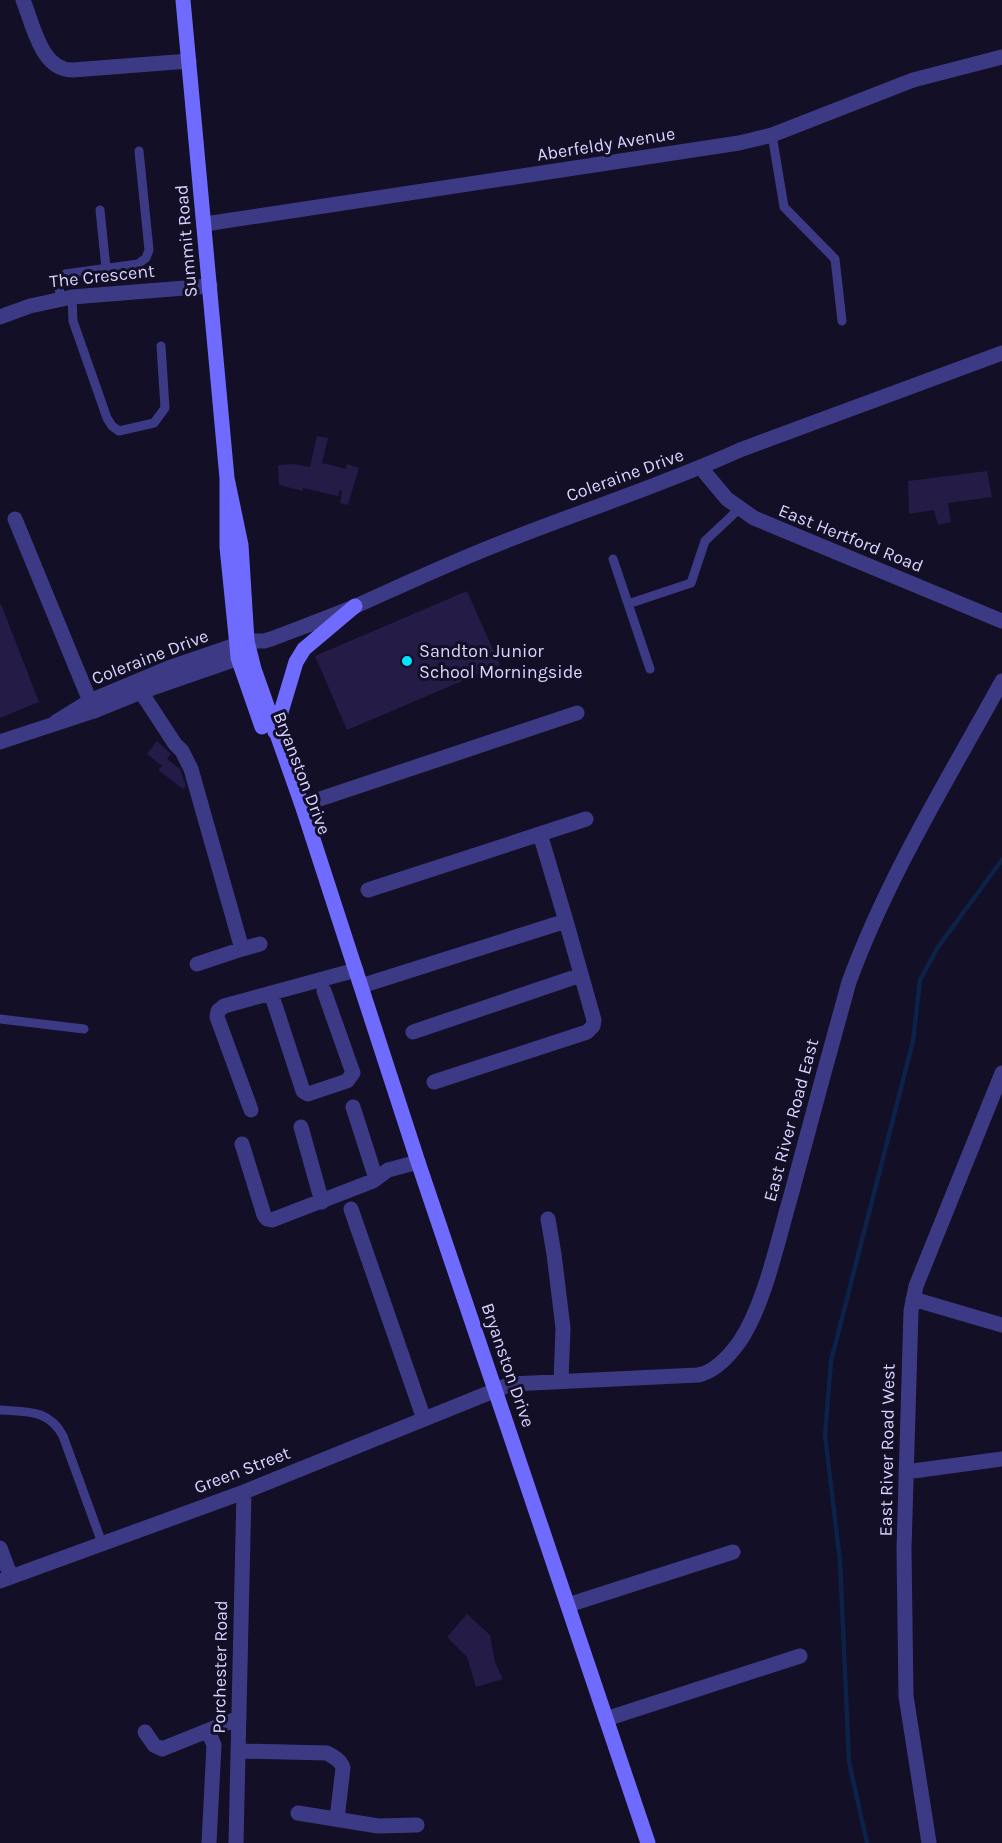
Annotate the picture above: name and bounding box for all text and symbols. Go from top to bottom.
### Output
street label: Aberfeldy Avenue [535,122,677,166]
street label: Summit Road [170,184,202,298]
street label: The Crescent [48,260,156,292]
street label: Coleraine Drive [563,444,687,506]
street label: East Hertford Road [776,499,926,577]
street label: Coleraine Drive [88,625,212,689]
place label: Sandton Junior School Morningside [419,640,583,683]
marker: Sandton Junior School Morningside [400,654,414,668]
street label: Bryanston Drive [268,708,336,838]
street label: East River Road East [759,1036,823,1204]
street label: Bryanston Drive [476,1300,540,1430]
street label: East River Road West [874,1363,900,1537]
street label: Green Street [191,1442,293,1498]
street label: Porchester Road [208,1600,232,1734]

